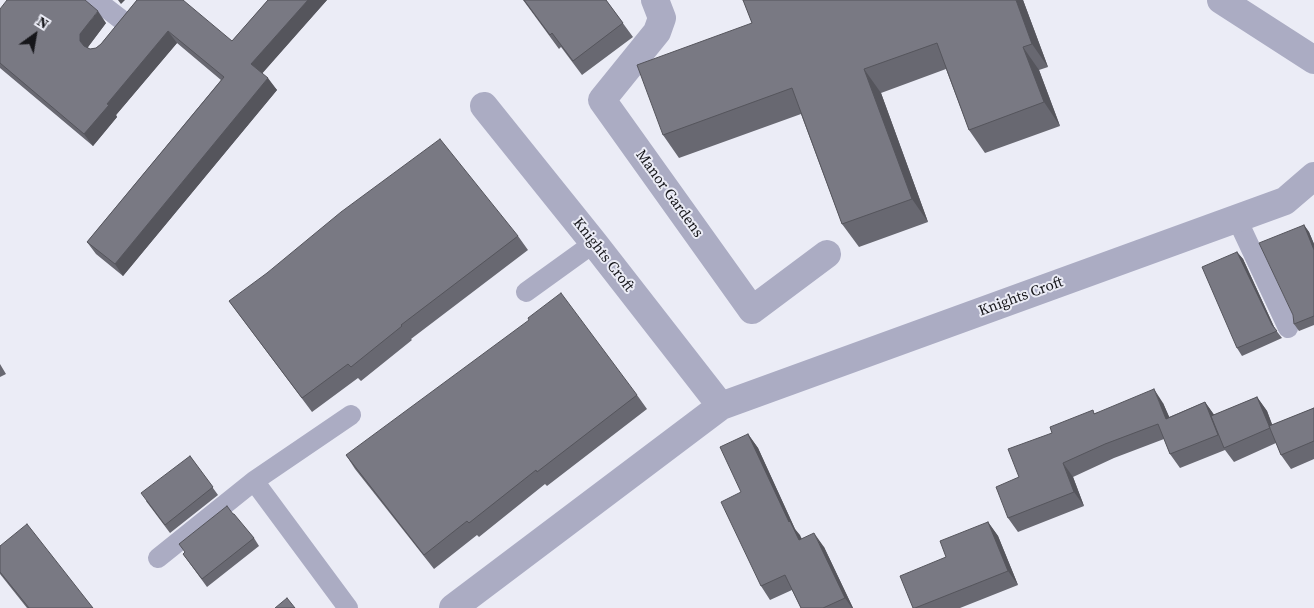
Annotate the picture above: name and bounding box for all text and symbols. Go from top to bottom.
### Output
north arrow [10,10,60,60]
text: N [33,11,53,33]
street label: Manor Gardens [631,147,707,241]
street label: Knights Croft [569,215,637,295]
street label: Knights Croft [976,273,1066,321]

